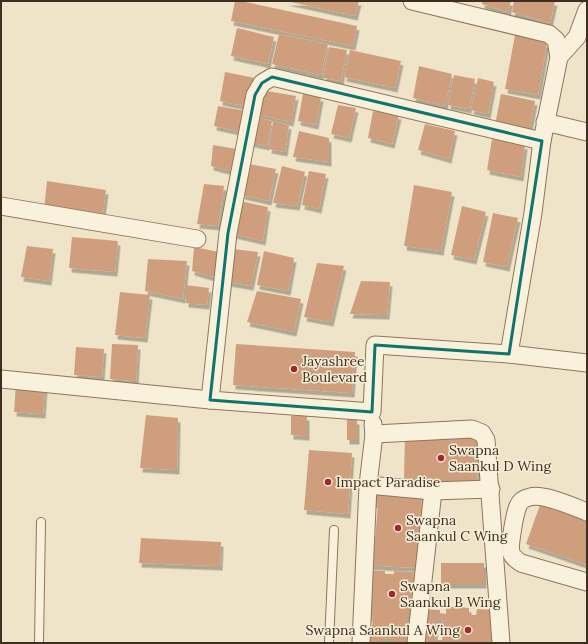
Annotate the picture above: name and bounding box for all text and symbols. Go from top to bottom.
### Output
place label: Jayashree Boulevard [301,352,367,386]
marker: Jayashree Boulevard [289,364,299,374]
place label: Swapna Saankul D Wing [449,441,551,475]
marker: Swapna Saankul D Wing [436,453,446,463]
place label: Impact Paradise [336,473,441,491]
marker: Impact Paradise [323,477,333,487]
place label: Swapna Saankul C Wing [406,511,508,545]
marker: Swapna Saankul C Wing [393,523,403,533]
place label: Swapna Saankul B Wing [400,577,501,611]
marker: Swapna Saankul B Wing [387,589,397,599]
place label: Swapna Saankul A Wing [306,621,460,639]
marker: Swapna Saankul A Wing [463,625,473,635]

